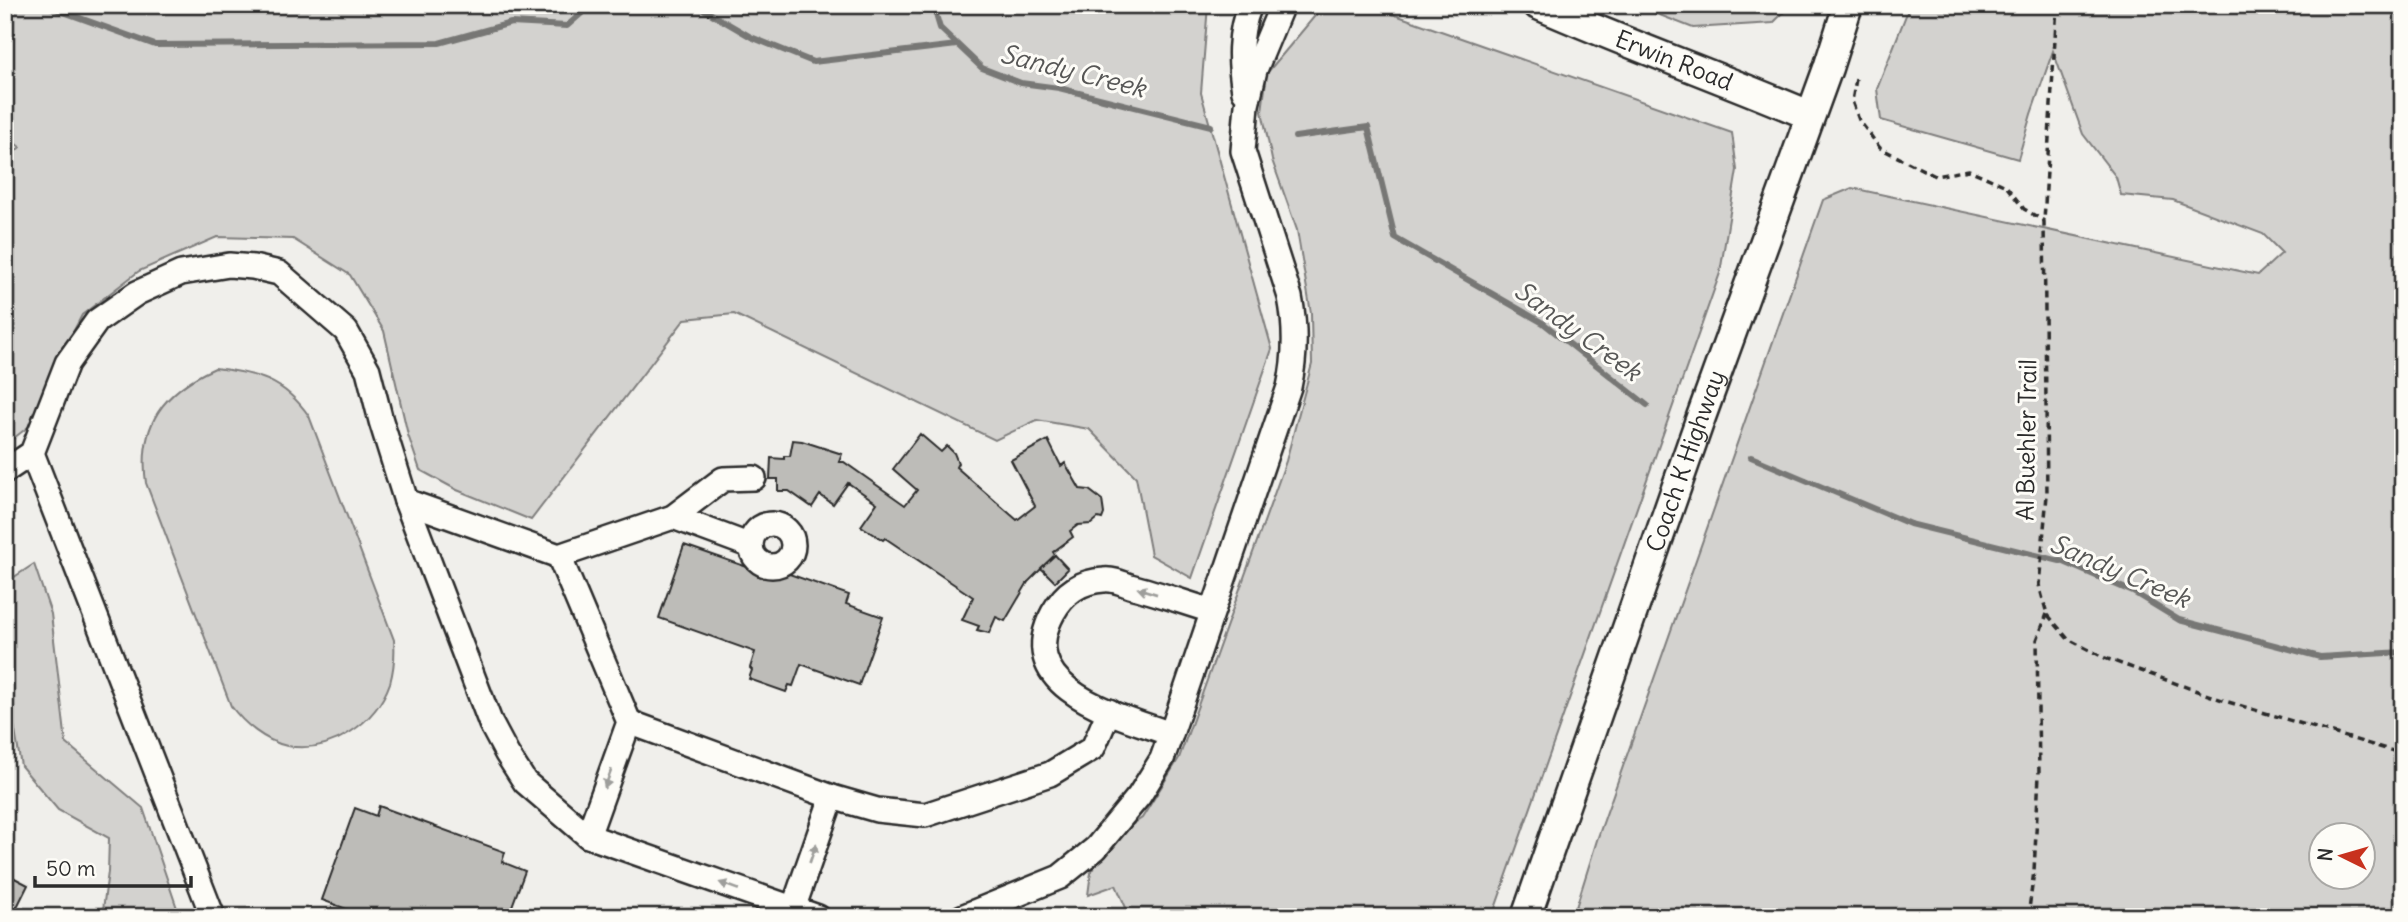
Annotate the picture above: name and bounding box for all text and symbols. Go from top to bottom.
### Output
street label: Erwin Road [1611,23,1738,96]
water label: Sandy Creek [997,37,1151,105]
water label: Sandy Creek [1508,274,1650,389]
street label: Al Buehler Trail [2010,359,2042,521]
street label: Coach K Highway [1639,366,1731,556]
water label: Sandy Creek [2045,526,2197,615]
one-way arrow [1136,585,1157,595]
one-way arrow [602,768,613,789]
north arrow [2306,820,2376,890]
one-way arrow [807,843,818,864]
scale bar [35,845,191,889]
text: N [2313,847,2338,862]
text: 50 m [46,855,95,882]
one-way arrow [718,880,739,891]

